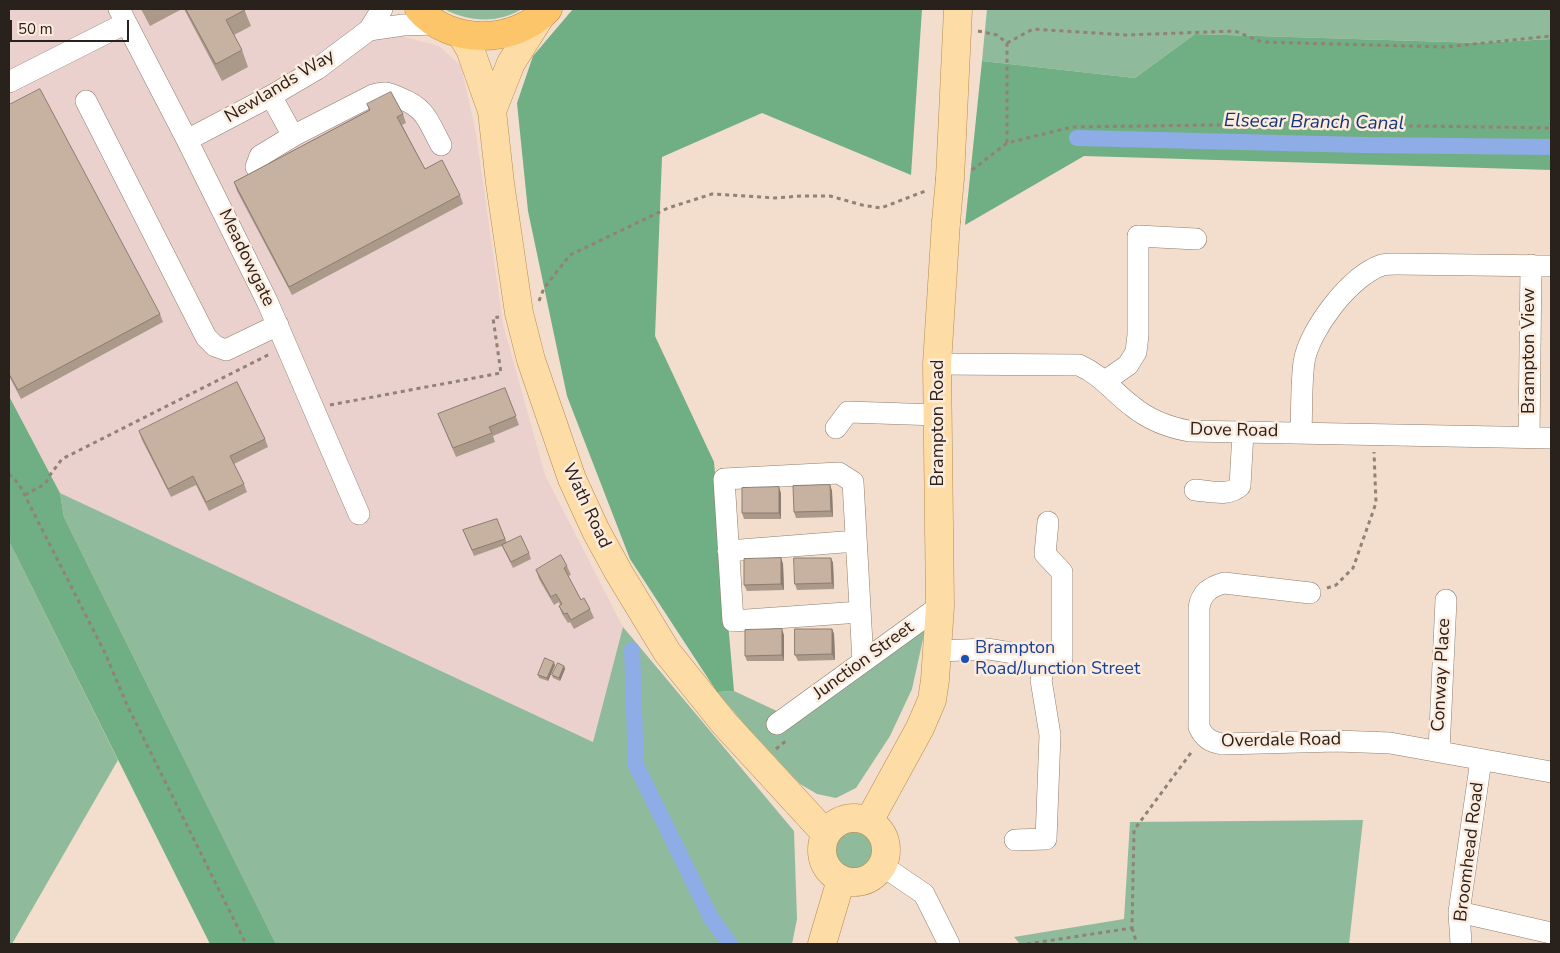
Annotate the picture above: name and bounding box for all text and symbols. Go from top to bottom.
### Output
scale bar [12,10,131,42]
text: 50 m [18,19,53,39]
street label: Newlands Way [221,46,339,128]
water label: Elsecar Branch Canal [1224,110,1404,136]
street label: Meadowgate [213,206,279,310]
street label: Brampton View [1519,288,1541,414]
street label: Brampton Road [928,360,950,486]
street label: Dove Road [1190,419,1278,443]
street label: Wath Road [557,460,615,552]
street label: Junction Street [810,617,918,705]
street label: Conway Place [1428,618,1456,732]
place label: Brampton Road/Junction Street [975,638,1140,681]
marker: Brampton Road/Junction Street [959,653,971,665]
street label: Overdale Road [1221,729,1341,753]
street label: Broomhead Road [1451,781,1489,923]

